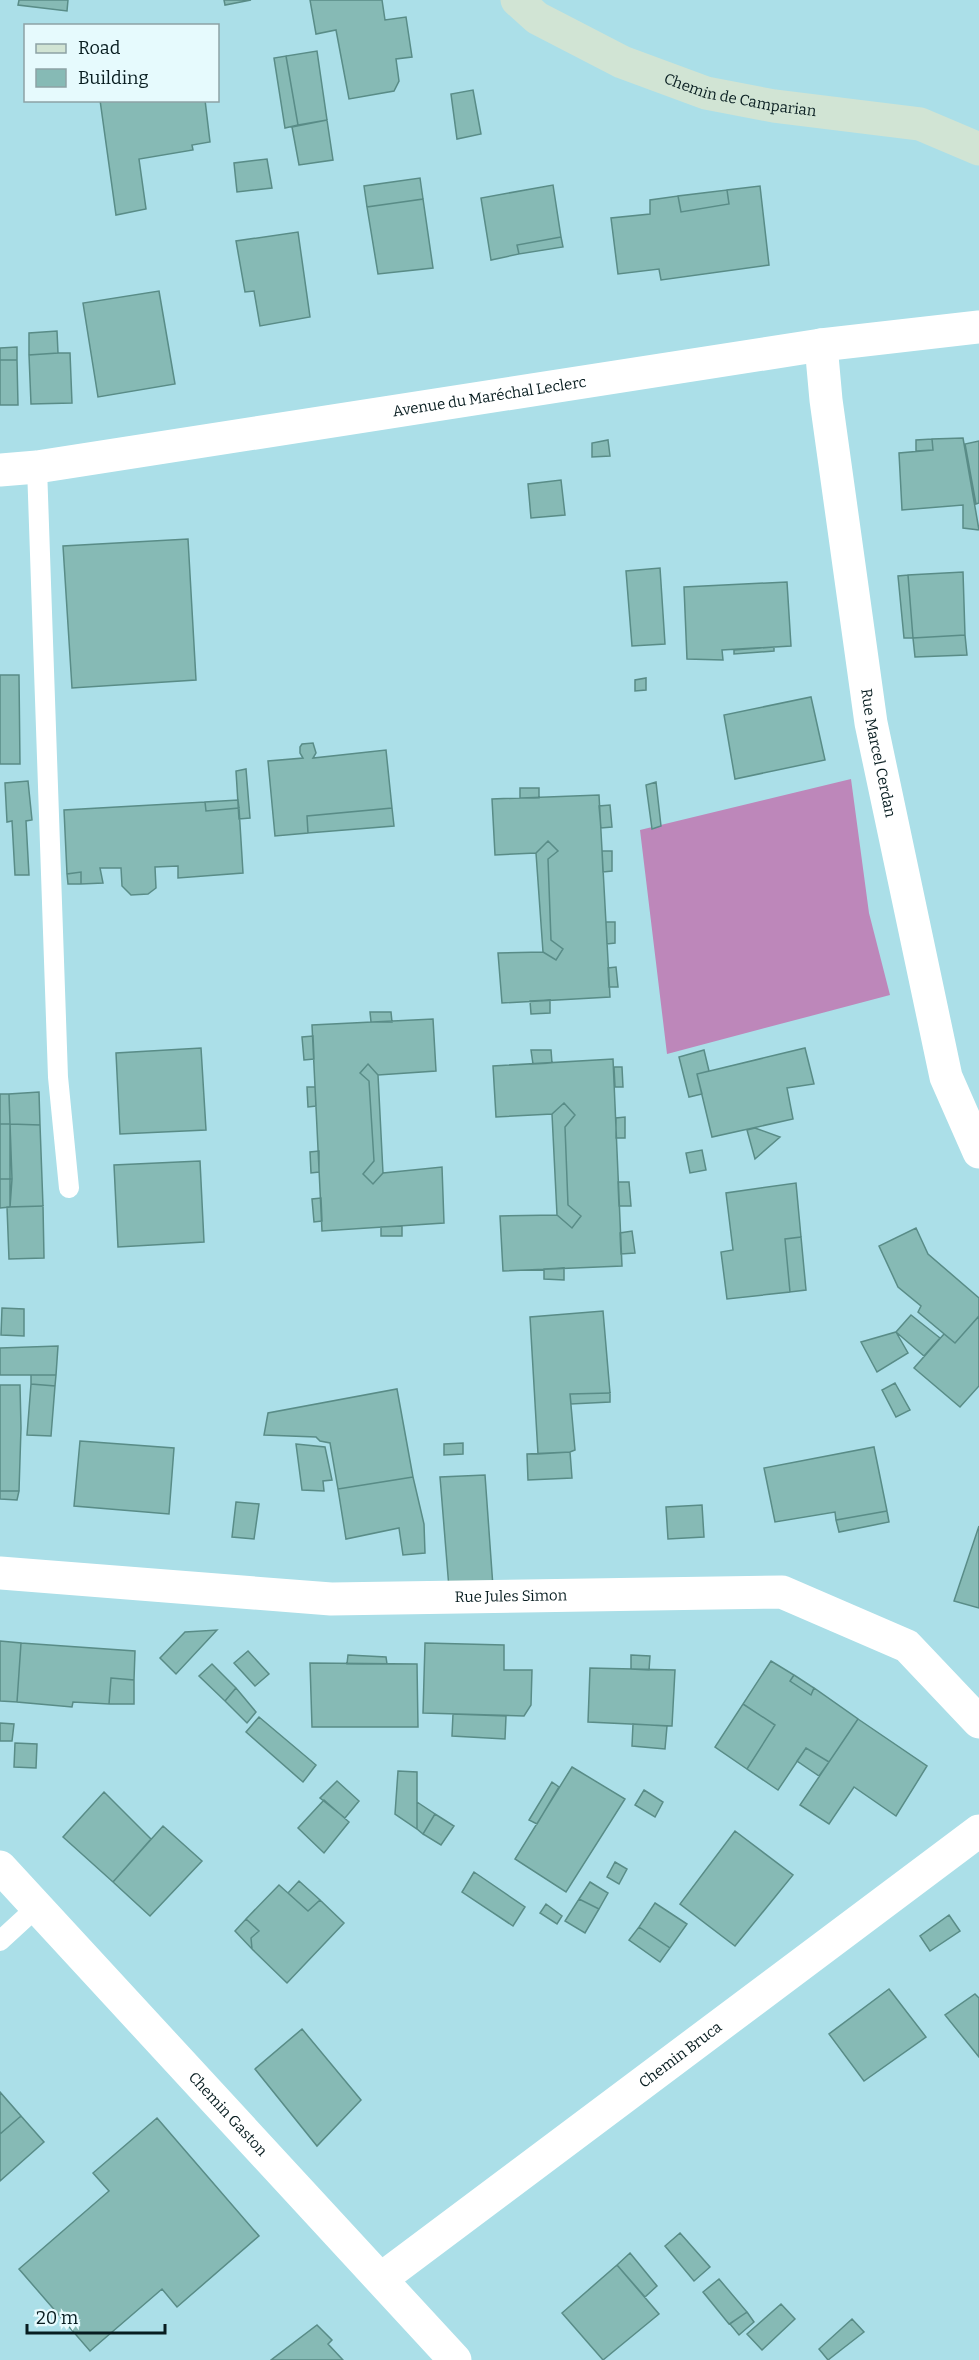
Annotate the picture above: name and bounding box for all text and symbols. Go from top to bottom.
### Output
legend [24,24,219,102]
text: Road [78,37,121,59]
text: Building [78,67,149,89]
street label: Chemin de Camparian [662,69,818,120]
street label: Avenue du Maréchal Leclerc [391,373,588,421]
street label: Rue Marcel Cerdan [857,687,900,819]
street label: Rue Jules Simon [455,1586,568,1606]
street label: Chemin Bruca [635,2018,725,2092]
street label: Chemin Gaston [185,2068,271,2160]
scale bar [27,2297,165,2335]
text: 20 m [36,2307,78,2329]

